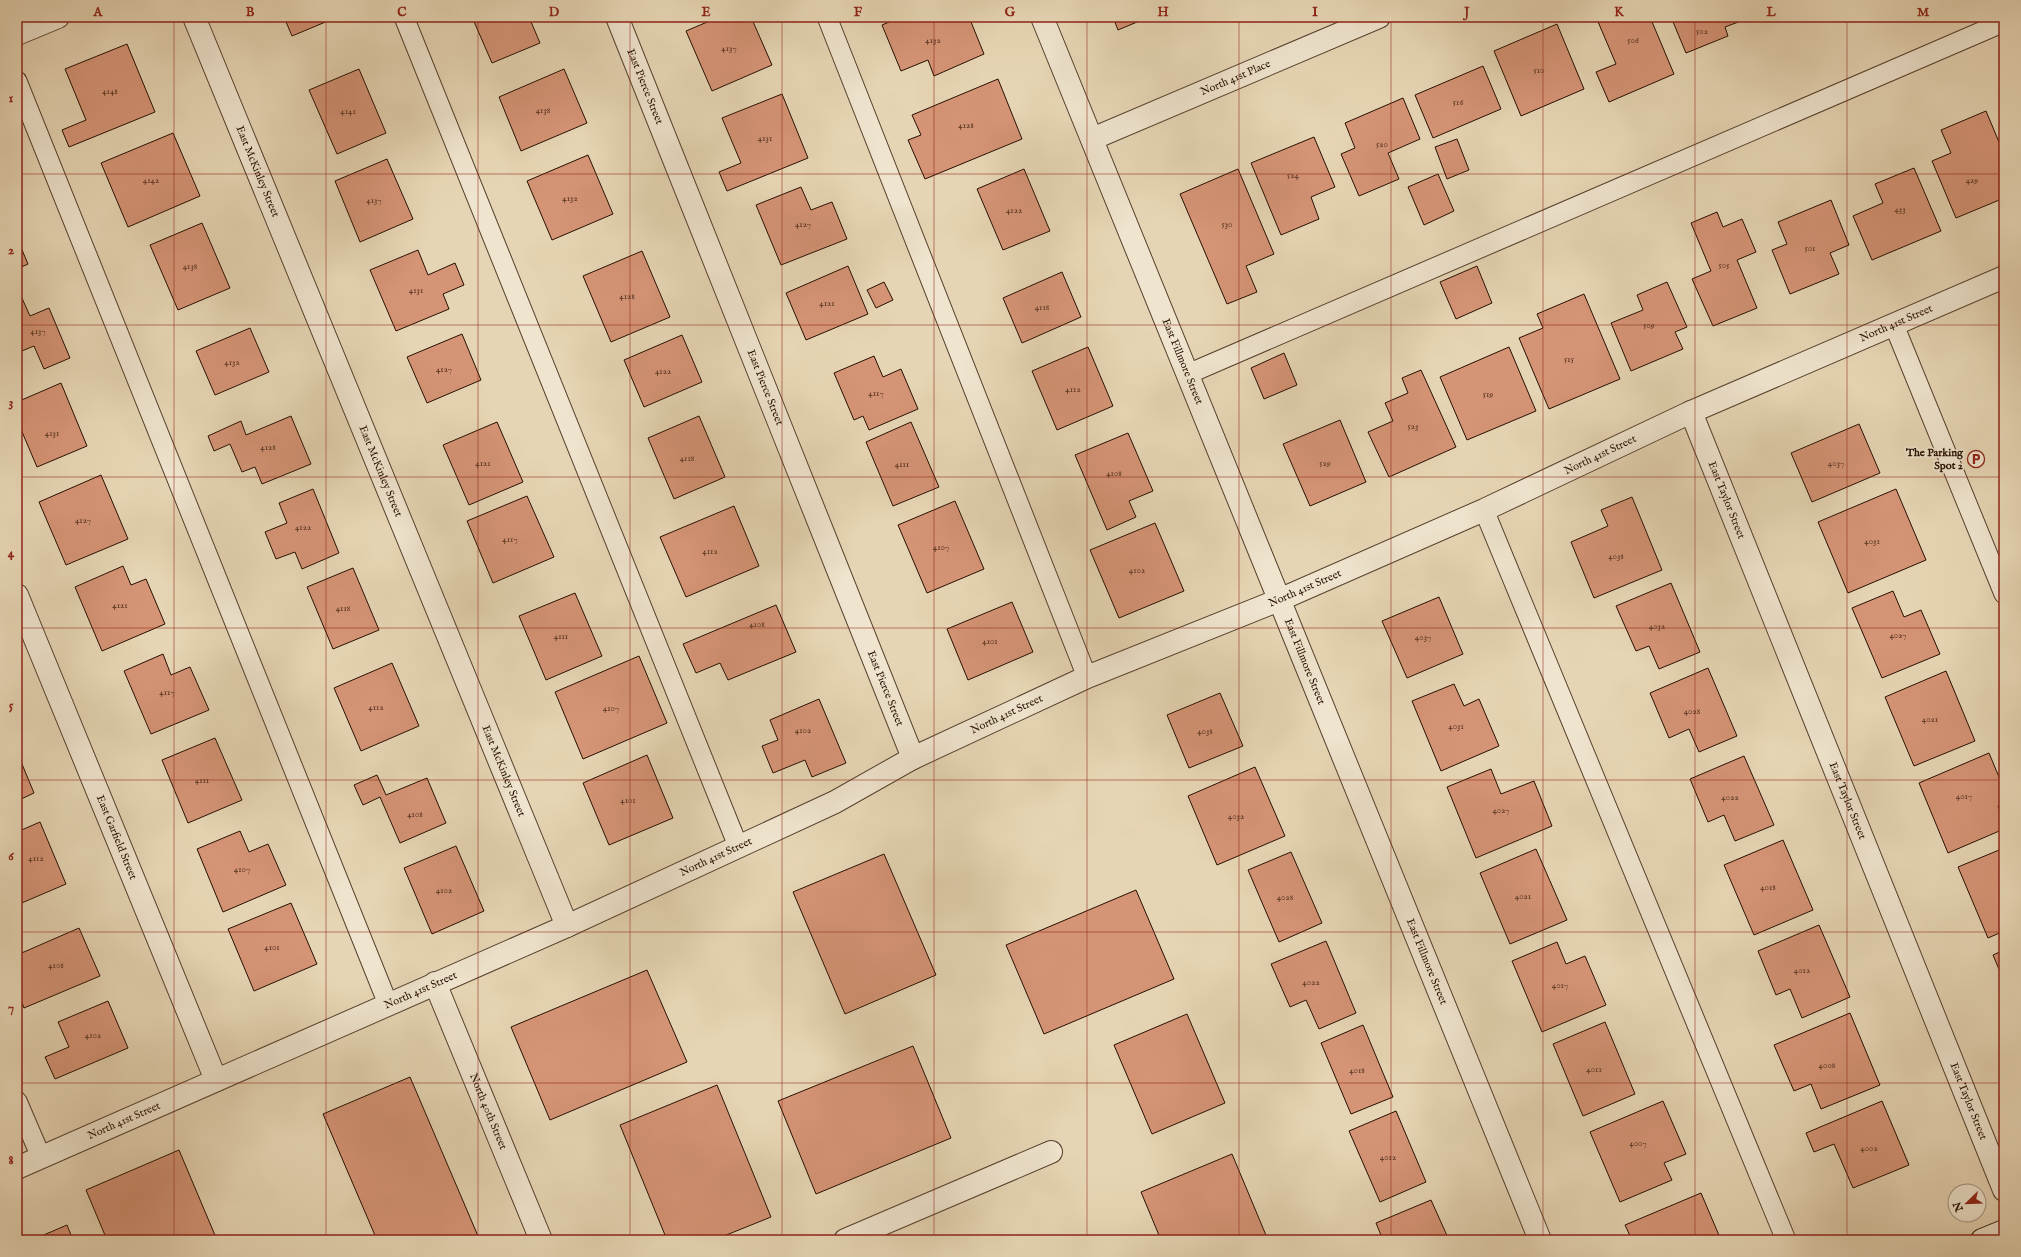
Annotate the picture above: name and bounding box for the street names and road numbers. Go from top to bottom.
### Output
street label: East Pierce Street [623,47,666,127]
street label: North 41st Place [1198,57,1273,99]
street label: East McKinley Street [232,124,282,219]
street label: North 41st Street [1858,301,1935,345]
street label: East Fillmore Street [1159,316,1206,407]
street label: East Pierce Street [744,348,787,428]
street label: East McKinley Street [355,424,405,519]
street label: North 41st Street [1562,432,1639,478]
street label: East Taylor Street [1705,459,1748,541]
street label: North 41st Street [1267,566,1344,610]
street label: East Fillmore Street [1281,617,1328,707]
street label: East Pierce Street [864,648,907,729]
street label: North 41st Street [968,691,1045,737]
street label: East McKinley Street [478,723,528,819]
street label: East Taylor Street [1826,760,1869,842]
street label: East Garfield Street [93,793,140,882]
street label: North 41st Street [678,834,755,880]
street label: East Fillmore Street [1403,917,1451,1007]
street label: North 41st Street [382,968,459,1013]
street label: East Taylor Street [1946,1061,1990,1142]
street label: North 40th Street [466,1071,510,1152]
street label: North 41st Street [85,1099,163,1143]

